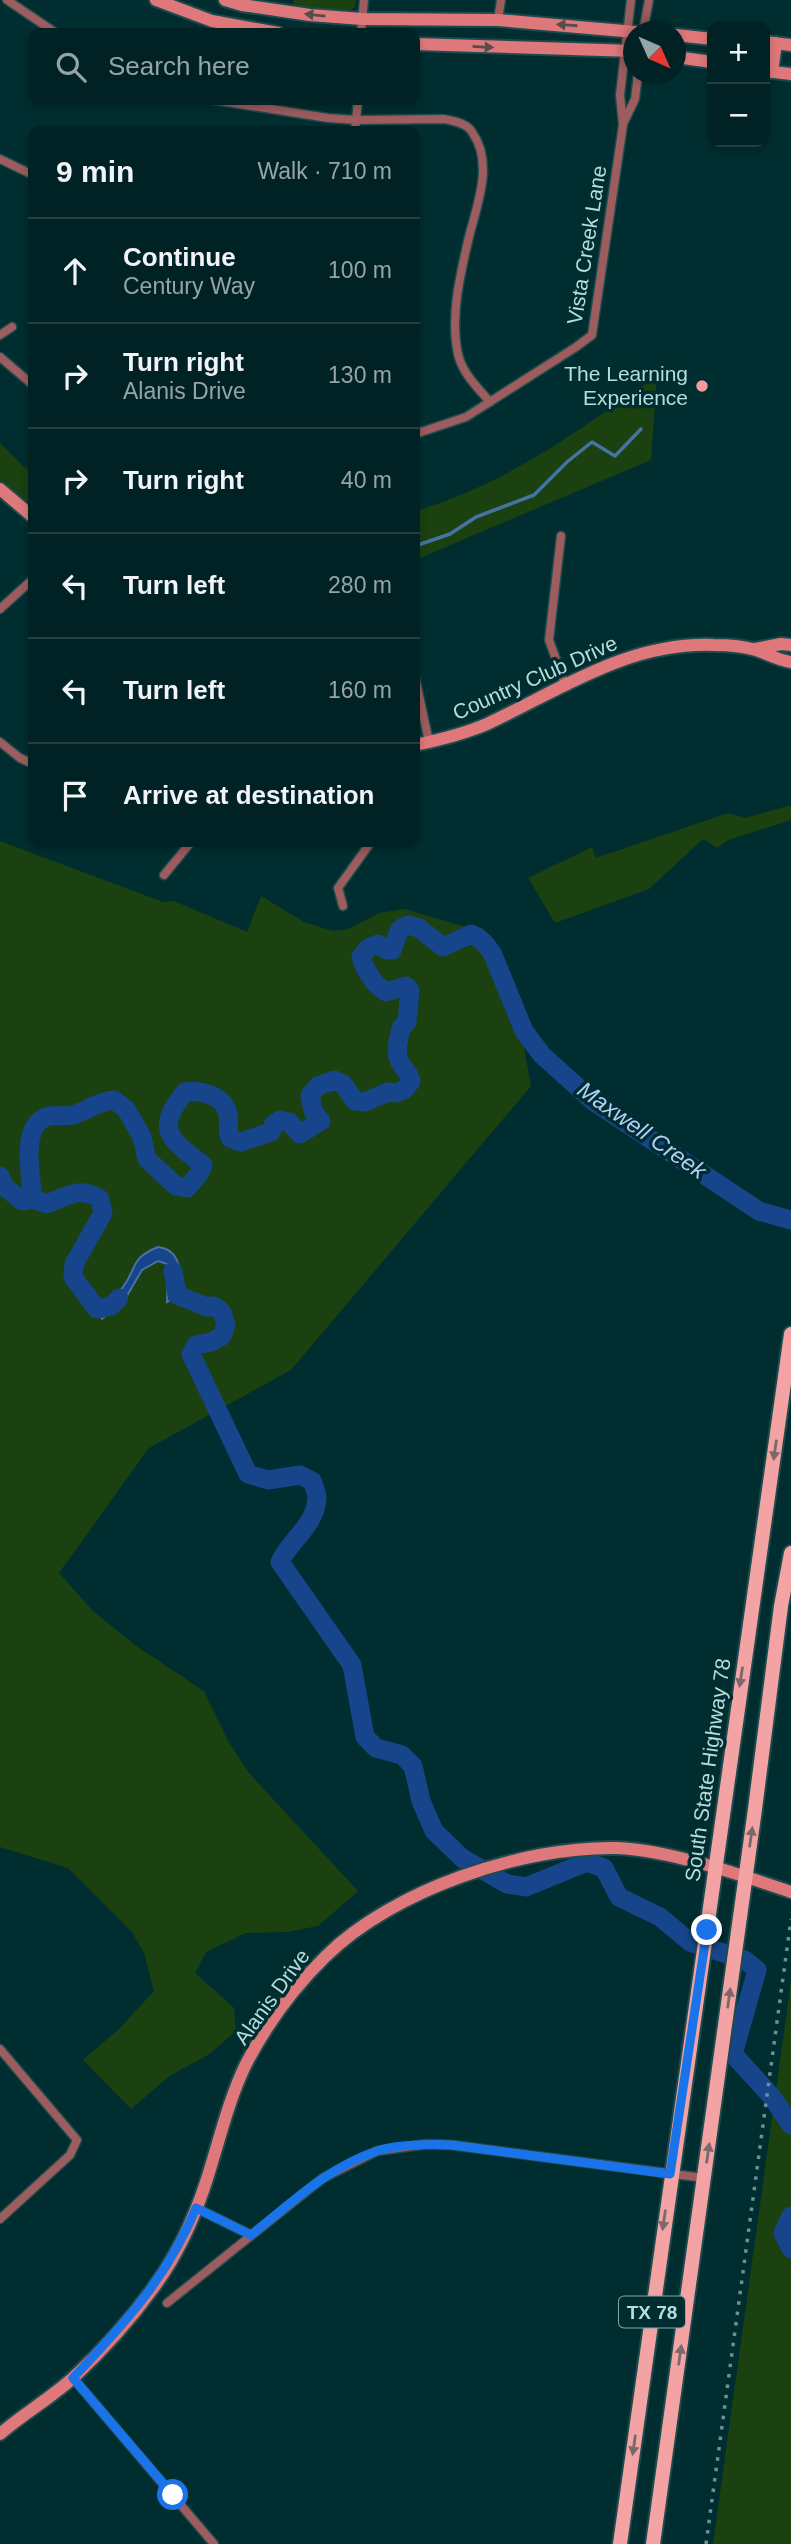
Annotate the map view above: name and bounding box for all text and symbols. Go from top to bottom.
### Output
one-way arrow [304,9,326,20]
one-way arrow [556,19,578,30]
north arrow [623,21,686,84]
map controls [707,21,770,147]
button: + [707,21,770,84]
search box [28,28,420,105]
one-way arrow [472,42,494,53]
icon: search [52,48,90,86]
text: Search here [108,51,250,81]
button: − [707,84,770,147]
text: 9 min [56,155,134,188]
text: Walk · 710 m [257,158,392,184]
street label: Vista Creek Lane [563,164,610,326]
text: Continue [123,242,236,272]
icon: ahead [56,252,94,290]
text: 100 m [328,257,392,283]
text: Century Way [123,273,255,299]
text: Turn right [123,347,244,377]
icon: right [56,357,94,395]
text: 130 m [328,362,392,388]
place label: The Learning Experience [564,362,688,409]
text: Alanis Drive [123,378,246,404]
marker: The Learning Experience [694,378,710,394]
icon: right [56,462,94,500]
text: Turn right [123,465,244,495]
text: 40 m [341,467,392,493]
icon: left [56,567,94,605]
text: Turn left [123,570,225,600]
text: 280 m [328,572,392,598]
street label: Country Club Drive [449,631,621,724]
icon: left [56,672,94,710]
text: Turn left [123,675,225,705]
text: 160 m [328,677,392,703]
icon: arrive [56,777,94,815]
text: Arrive at destination [123,780,374,810]
water label: Maxwell Creek [573,1076,712,1185]
one-way arrow [769,1439,780,1461]
street label: South State Highway 78 [680,1657,735,1883]
one-way arrow [735,1666,746,1688]
one-way arrow [746,1826,757,1848]
route end [691,1914,722,1945]
street label: Alanis Drive [229,1945,314,2049]
one-way arrow [724,1986,735,2008]
one-way arrow [702,2142,713,2164]
one-way arrow [658,2209,669,2231]
road number: TX 78 [619,2296,685,2328]
one-way arrow [674,2344,685,2366]
one-way arrow [628,2434,639,2456]
route start [157,2479,188,2510]

